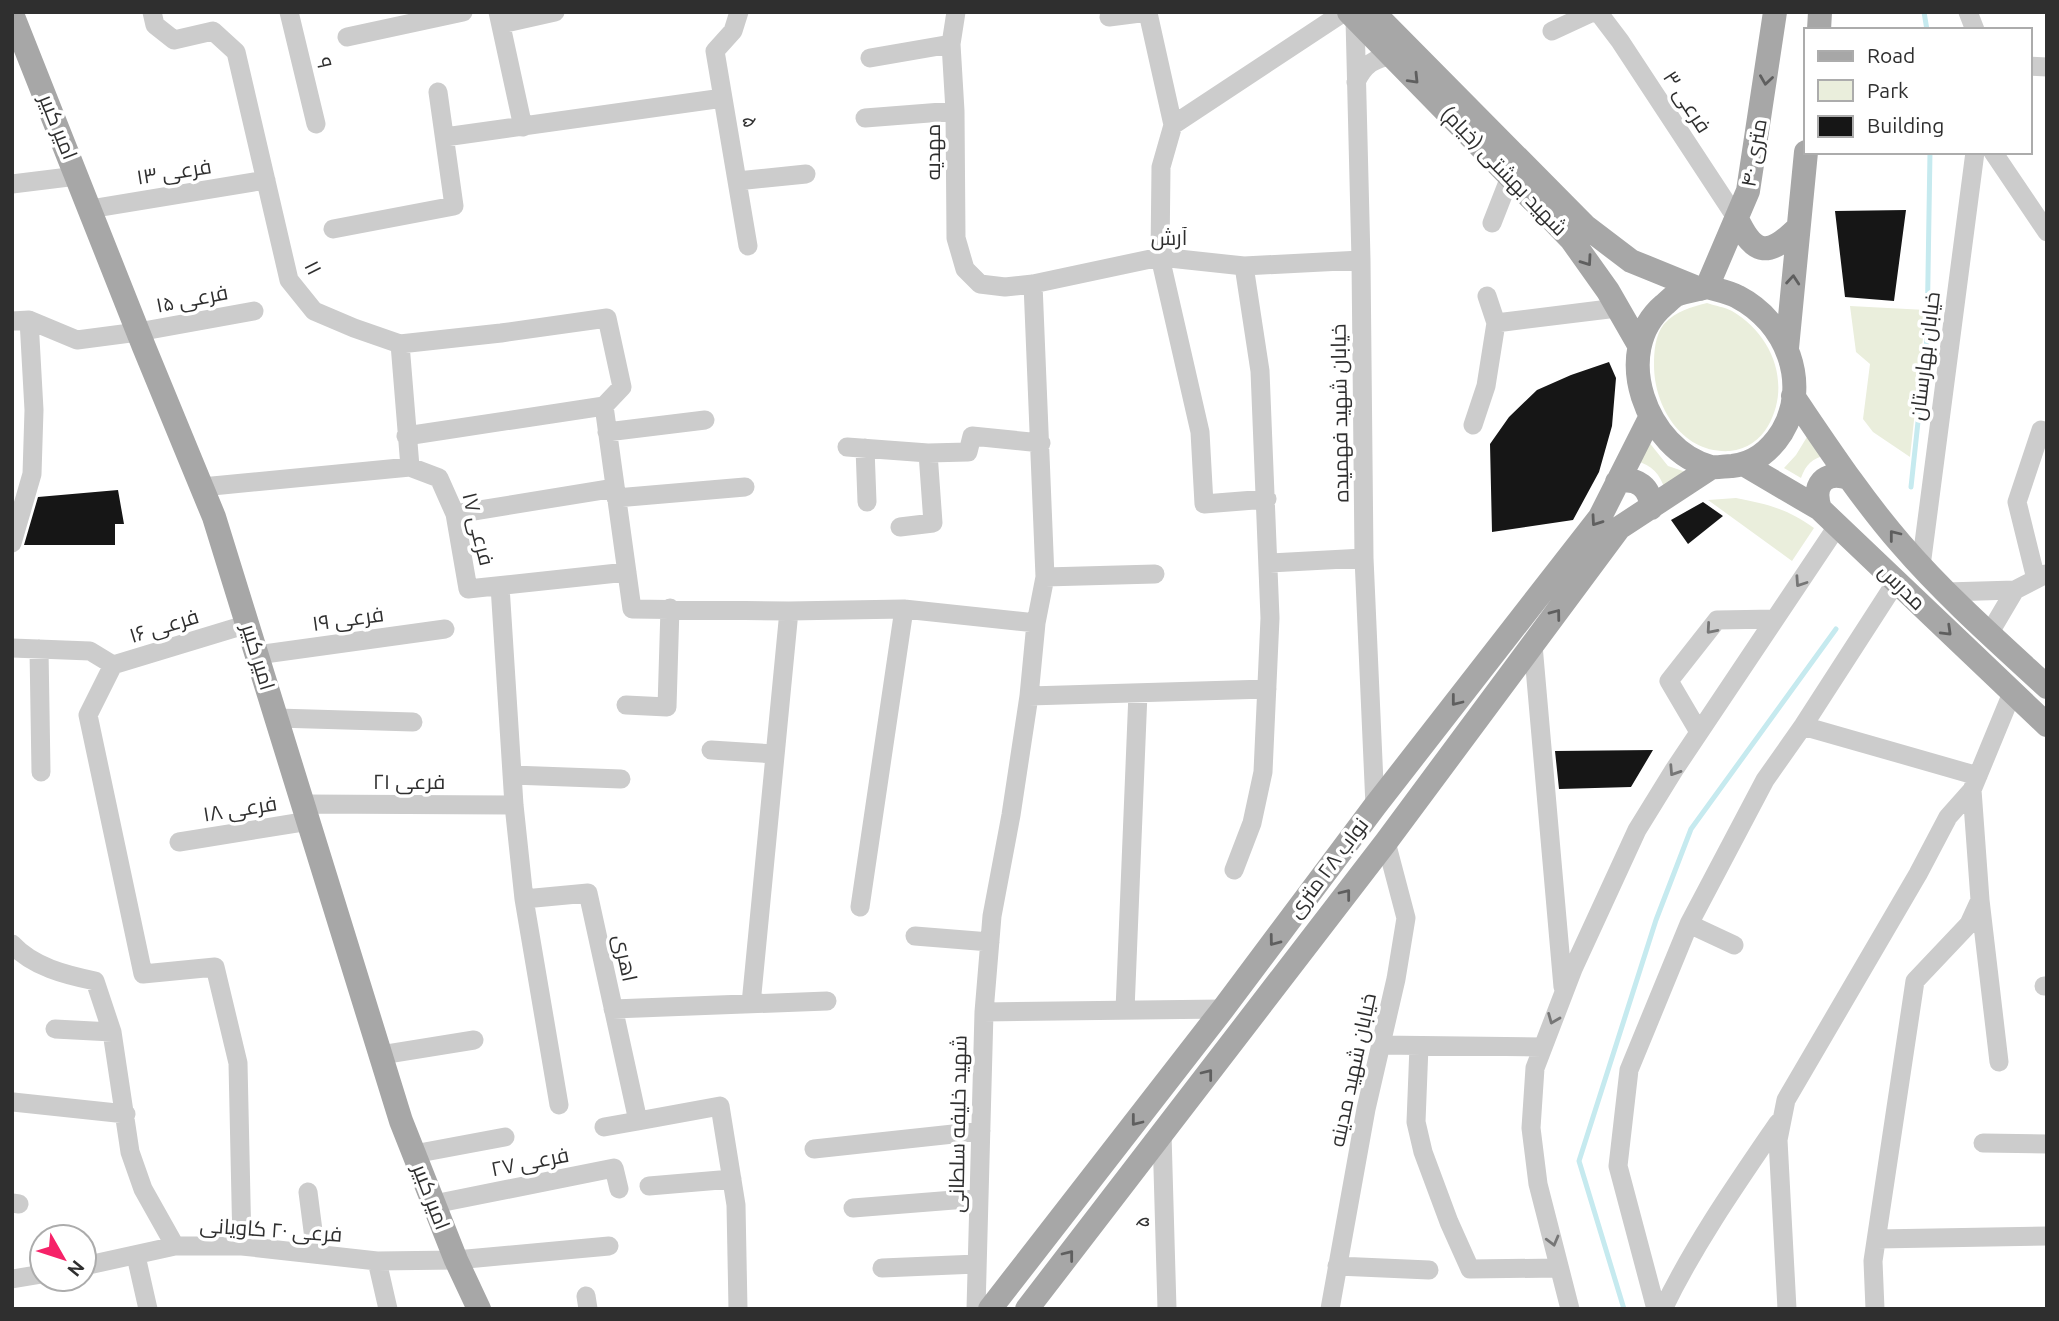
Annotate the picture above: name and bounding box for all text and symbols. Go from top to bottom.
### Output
legend [1804,28,2031,154]
text: Road [1867,43,1915,67]
street label: ۹ [312,55,338,71]
street label: فرعی ۳ [1657,66,1717,138]
one-way arrow [1405,70,1418,83]
one-way arrow [1759,74,1774,86]
text: Park [1867,78,1909,102]
street label: امیر کبیر [34,90,83,163]
street label: شهید بهشتی (خیام) [1435,100,1573,242]
text: Building [1867,113,1944,137]
street label: ۵ [738,114,764,129]
street label: ۴۰ متری [1735,117,1773,189]
street label: مهدیه [920,124,946,180]
street label: فرعی ۱۳ [135,153,213,191]
street label: آرش [1151,225,1188,251]
one-way arrow [1579,253,1591,266]
street label: ۱۱ [300,256,328,279]
one-way arrow [1785,275,1800,286]
street label: فرعی ۱۵ [154,279,230,319]
street label: خیابان بهارستان [1904,290,1946,422]
street label: خیابان شهید فهمیده [1325,324,1355,502]
street label: فرعی ۱۷ [456,490,500,568]
one-way arrow [1592,513,1604,526]
one-way arrow [1889,531,1902,543]
street label: مدرس [1873,558,1931,616]
one-way arrow [1795,574,1808,587]
street label: فرعی ۱۹ [310,601,386,637]
street label: فرعی ۱۶ [126,603,202,649]
one-way arrow [1547,609,1560,621]
street label: امیر کبیر [236,620,280,693]
one-way arrow [1707,621,1719,634]
one-way arrow [1939,623,1952,636]
one-way arrow [1452,694,1465,706]
one-way arrow [1669,763,1682,776]
street label: فرعی ۲۱ [373,769,445,795]
street label: فرعی ۱۸ [201,790,279,828]
street label: نواب ۲۸ متری [1282,813,1374,923]
one-way arrow [1338,889,1351,902]
street label: اهری [607,932,643,984]
one-way arrow [1270,933,1282,946]
street label: خیابان شهید مدینه [1324,991,1382,1149]
one-way arrow [1547,1012,1561,1024]
street label: شهید خلیفه سلطانی [943,1035,973,1213]
one-way arrow [1199,1070,1212,1082]
one-way arrow [1131,1114,1144,1126]
street label: فرعی ۲۷ [489,1142,571,1182]
street label: امیر کبیر [407,1160,455,1233]
street label: فرعی ۲۰ کاویانی [199,1212,343,1248]
street label: ۵ [1129,1216,1153,1228]
north arrow [28,1223,98,1293]
one-way arrow [1545,1234,1560,1246]
one-way arrow [1060,1250,1073,1262]
text: N [63,1256,89,1281]

